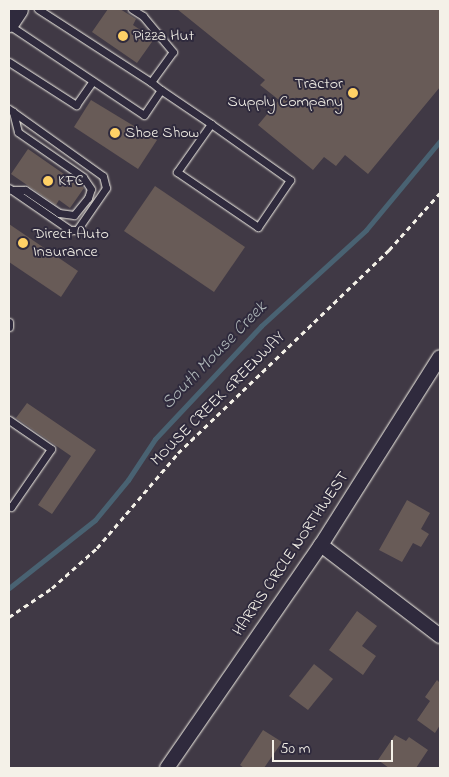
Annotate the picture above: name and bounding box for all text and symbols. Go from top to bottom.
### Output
place label: Pizza Hut [133,26,194,46]
marker: Pizza Hut [117,30,129,42]
place label: Tractor Supply Company [227,74,343,112]
marker: Tractor Supply Company [347,87,359,99]
place label: Shoe Show [125,123,199,143]
marker: Shoe Show [109,127,121,139]
place label: KFC [58,171,84,191]
marker: KFC [42,175,54,187]
place label: Direct Auto Insurance [33,224,109,262]
marker: Direct Auto Insurance [17,237,29,249]
water label: South Mouse Creek [158,297,272,415]
street label: MOUSE CREEK GREENWAY [147,328,289,470]
street label: HARRIS CIRCLE NORTHWEST [229,468,353,640]
scale bar [274,730,395,762]
text: 50 m [280,738,310,760]

